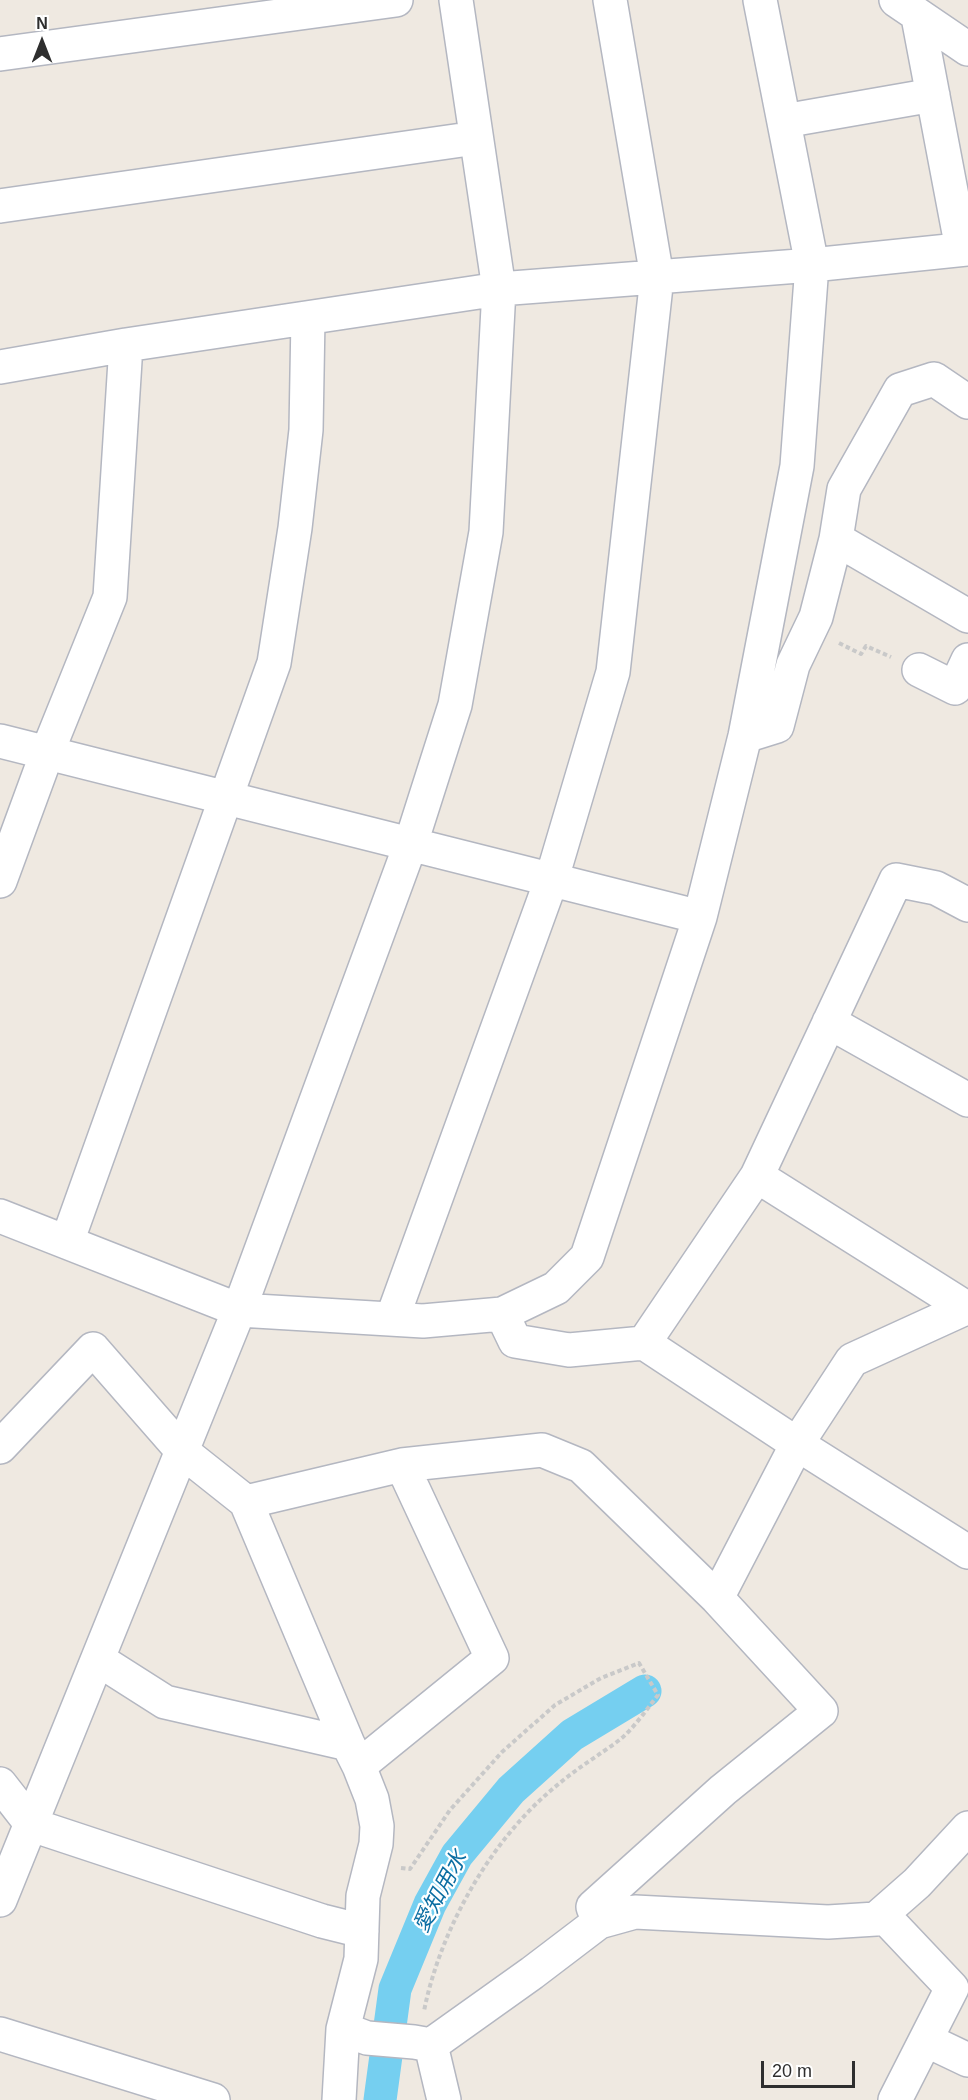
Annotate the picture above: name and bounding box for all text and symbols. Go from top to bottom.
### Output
north arrow [12,12,72,72]
text: N [36,15,48,32]
water label: 愛知用水 [409,1847,473,1937]
scale bar [764,2049,858,2087]
text: 20 m [772,2061,812,2081]

